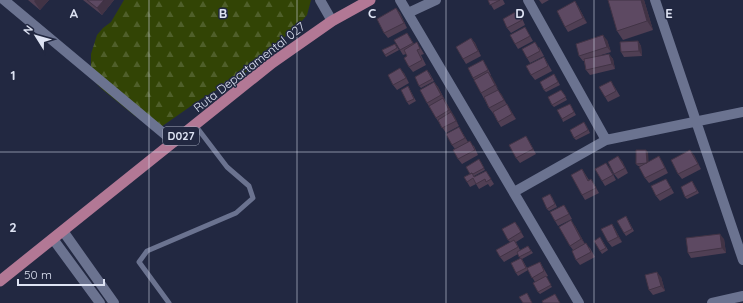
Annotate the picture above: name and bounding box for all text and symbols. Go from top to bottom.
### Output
text: A [70,5,79,21]
text: B [219,5,227,21]
text: C [368,5,376,21]
text: D [515,5,525,21]
text: E [665,5,673,21]
north arrow [16,16,56,56]
street label: Ruta Departamental 027 [190,19,308,115]
text: N [20,23,36,37]
text: 1 [10,67,16,83]
road number: D027 [163,127,199,145]
text: 2 [9,219,17,235]
scale bar [18,261,104,287]
text: 50 m [24,267,52,282]

